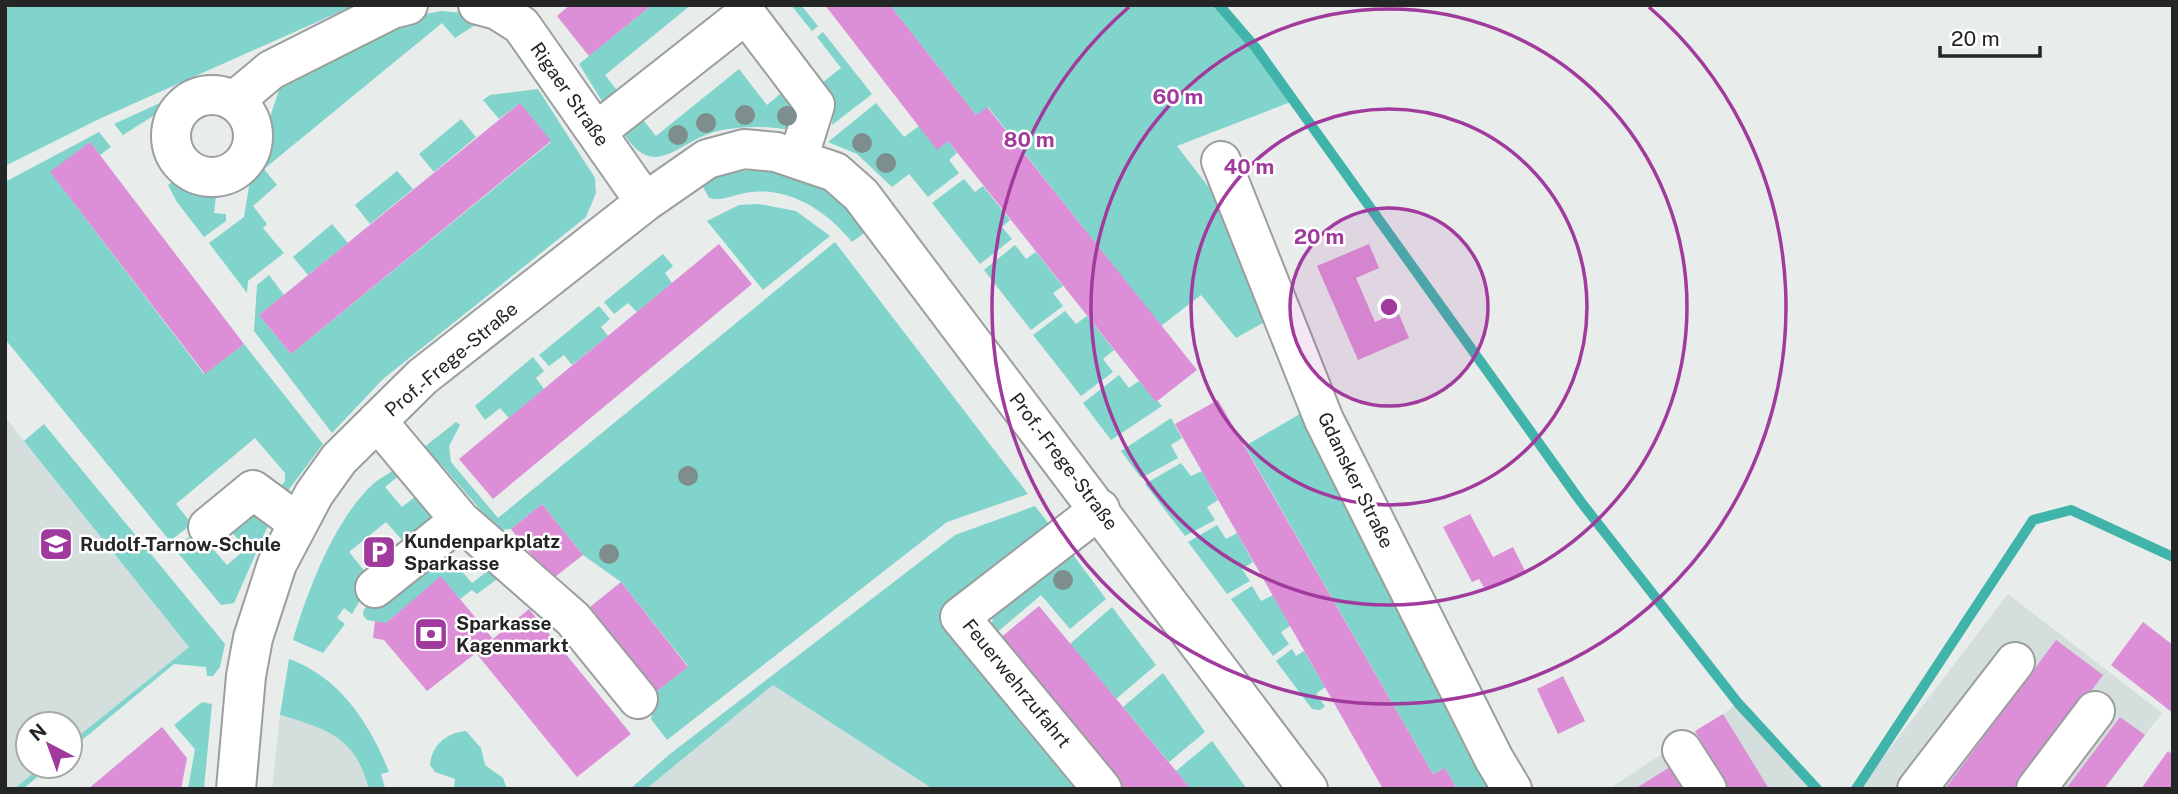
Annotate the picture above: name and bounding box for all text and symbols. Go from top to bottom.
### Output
scale bar [1940,14,2040,58]
text: 20 m [1951,26,2000,51]
street label: Rigaer Straße [526,38,614,150]
text: 60 m [1153,84,1203,109]
text: 80 m [1003,127,1055,152]
text: 40 m [1224,154,1274,179]
text: 20 m [1294,224,1344,249]
centre of rings [1377,295,1401,319]
street label: Prof.-Frege-Straße [380,297,522,421]
street label: Prof.-Frege-Straße [1005,388,1123,534]
street label: Gdansker Straße [1314,408,1398,552]
school or university icon: Rudolf-Tarnow-Schule [37,525,75,563]
place label: Kundenparkplatz Sparkasse [404,530,560,574]
place label: Rudolf-Tarnow-Schule [80,533,281,555]
parking icon: Kundenparkplatz Sparkasse [360,533,398,571]
place label: Sparkasse Kagenmarkt [456,612,569,656]
street label: Feuerwehrzufahrt [958,614,1076,752]
bank icon: Sparkasse Kagenmarkt [412,615,450,653]
north arrow [14,710,84,780]
text: N [25,719,51,745]

